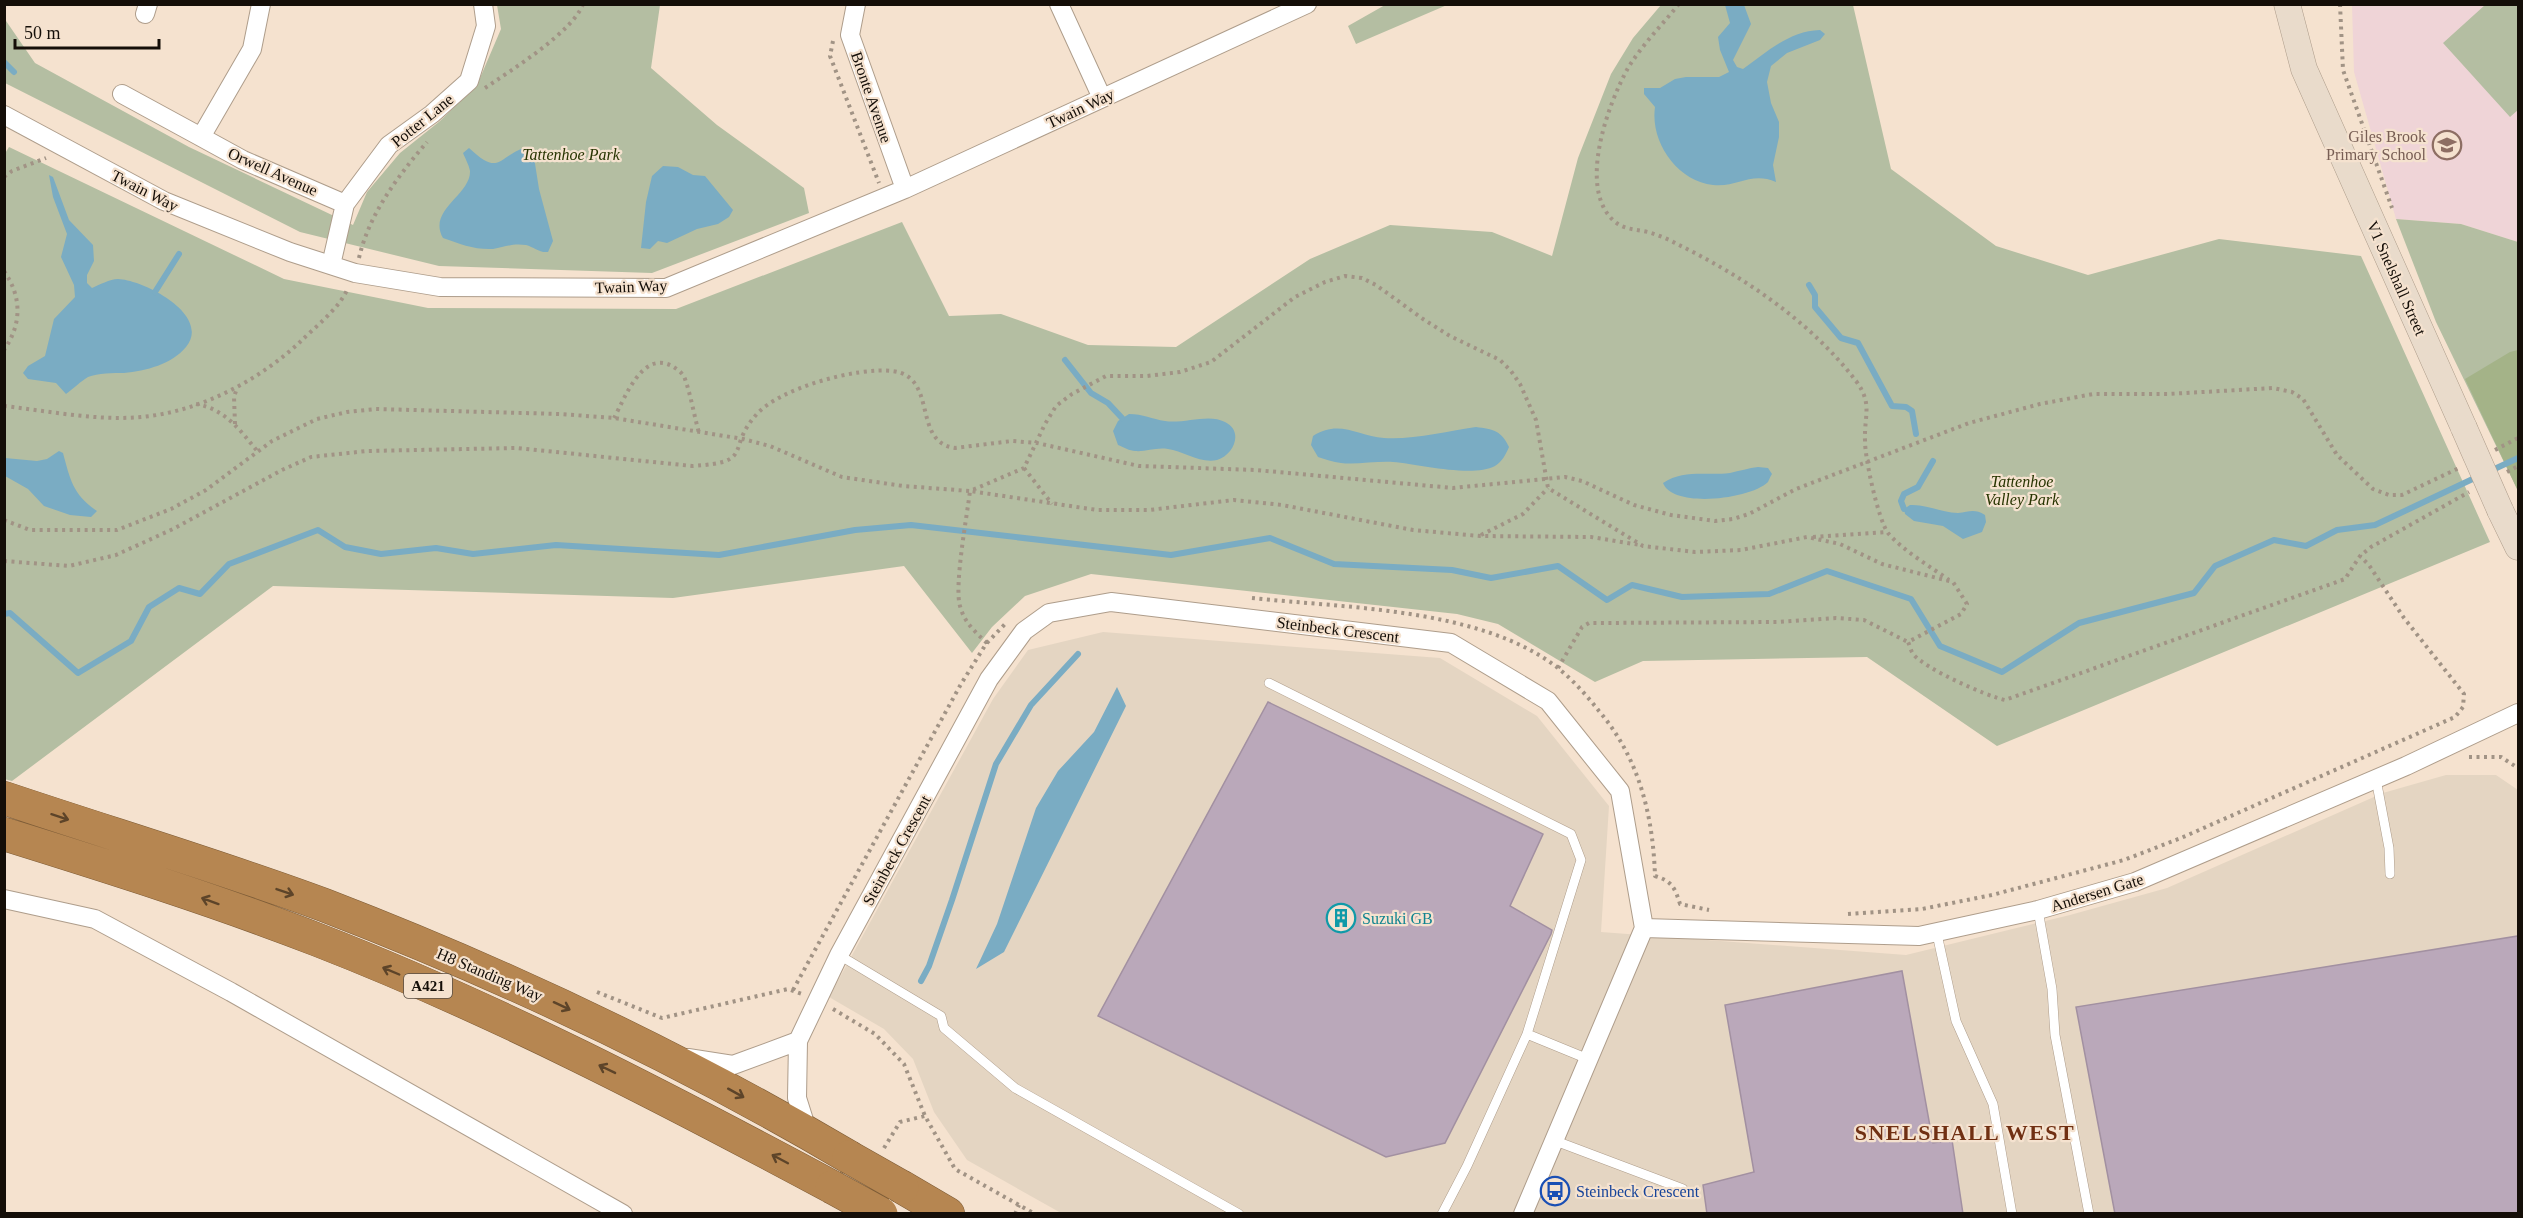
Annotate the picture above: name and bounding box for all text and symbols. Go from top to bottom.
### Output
scale bar [15,12,159,50]
text: 50 m [24,23,61,43]
street label: Bronte Avenue [848,49,895,145]
street label: Twain Way [1044,85,1117,132]
street label: Potter Lane [388,90,456,150]
place label: Giles Brook Primary School [2326,128,2427,164]
school or university icon: Giles Brook Primary School [2431,129,2463,161]
street label: Orwell Avenue [225,144,320,199]
park label: Tattenhoe Park [522,146,621,163]
street label: Twain Way [108,166,181,215]
street label: V1 Snelshall Street [2364,218,2430,339]
street label: Twain Way [595,277,668,297]
park label: Tattenhoe Valley Park [1985,473,2060,509]
street label: Steinbeck Crescent [1276,614,1401,645]
street label: Steinbeck Crescent [859,792,934,908]
one-way arrow [50,812,69,823]
street label: Andersen Gate [2049,870,2145,915]
one-way arrow [275,887,294,898]
one-way arrow [201,894,220,905]
building icon: Suzuki GB [1325,902,1357,934]
place label: Suzuki GB [1362,910,1433,927]
street label: H8 Standing Way [434,945,545,1005]
one-way arrow [383,965,401,976]
road number: A421 [404,974,452,998]
one-way arrow [553,1001,571,1013]
one-way arrow [598,1063,616,1075]
one-way arrow [727,1087,744,1099]
district label: SNELSHALL WEST [1855,1120,2075,1145]
one-way arrow [772,1153,789,1165]
bus stop icon: Steinbeck Crescent [1539,1175,1571,1207]
place label: Steinbeck Crescent [1576,1183,1700,1200]

